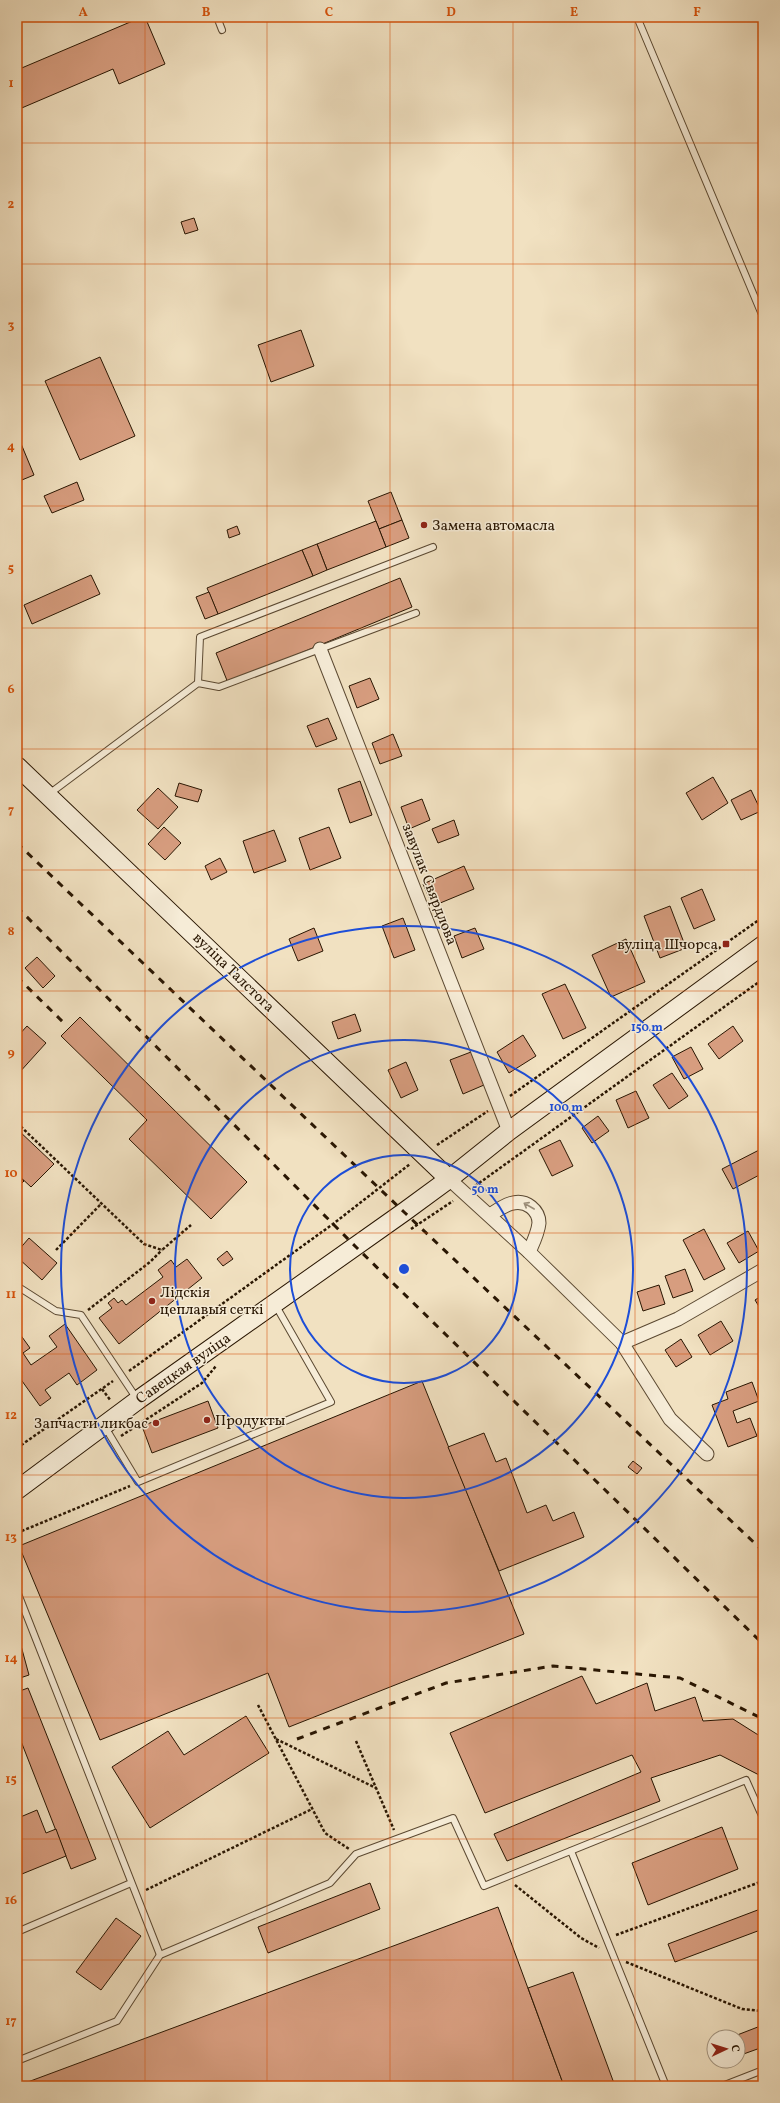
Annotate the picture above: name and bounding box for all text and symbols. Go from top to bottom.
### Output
text: A [78,4,88,22]
text: B [202,4,211,22]
text: C [325,4,333,22]
text: D [446,4,456,22]
text: E [570,4,578,22]
text: F [693,4,701,22]
text: 1 [8,75,14,93]
text: 2 [8,196,15,214]
text: 3 [8,317,15,335]
text: 4 [7,438,15,456]
place label: Замена автомасла [432,516,555,537]
marker: Замена автомасла [419,520,429,530]
text: 5 [8,560,14,578]
text: 6 [7,681,15,699]
text: 7 [8,802,14,820]
street label: завулак Свярдлова [396,821,461,948]
text: 8 [7,923,15,941]
street label: вуліца Талстога [187,929,279,1018]
place label: вуліца Шчорса [617,935,718,956]
marker: вуліца Шчорса [721,939,731,949]
text: 150 m [631,1020,663,1036]
text: 9 [7,1044,15,1062]
text: 100 m [549,1100,583,1116]
text: 10 [4,1165,18,1183]
text: 50 m [471,1182,499,1198]
one-way arrow [523,1202,535,1210]
centre of rings [397,1262,411,1276]
place label: Лідскія цеплавыя сеткі [160,1283,264,1321]
text: 11 [6,1286,16,1304]
marker: Лідскія цеплавыя сеткі [147,1296,157,1306]
street label: Савецкая вуліца [132,1329,236,1410]
text: 12 [5,1407,17,1425]
place label: Продукты [215,1411,286,1432]
place label: Запчасти ликбас [34,1414,148,1435]
marker: Продукты [202,1415,212,1425]
marker: Запчасти ликбас [151,1418,161,1428]
text: 13 [5,1529,17,1547]
text: 14 [4,1650,18,1668]
text: 15 [5,1771,17,1789]
text: 16 [5,1892,17,1910]
text: 17 [5,2013,17,2031]
north arrow [706,2029,746,2069]
text: С [727,2044,742,2052]

